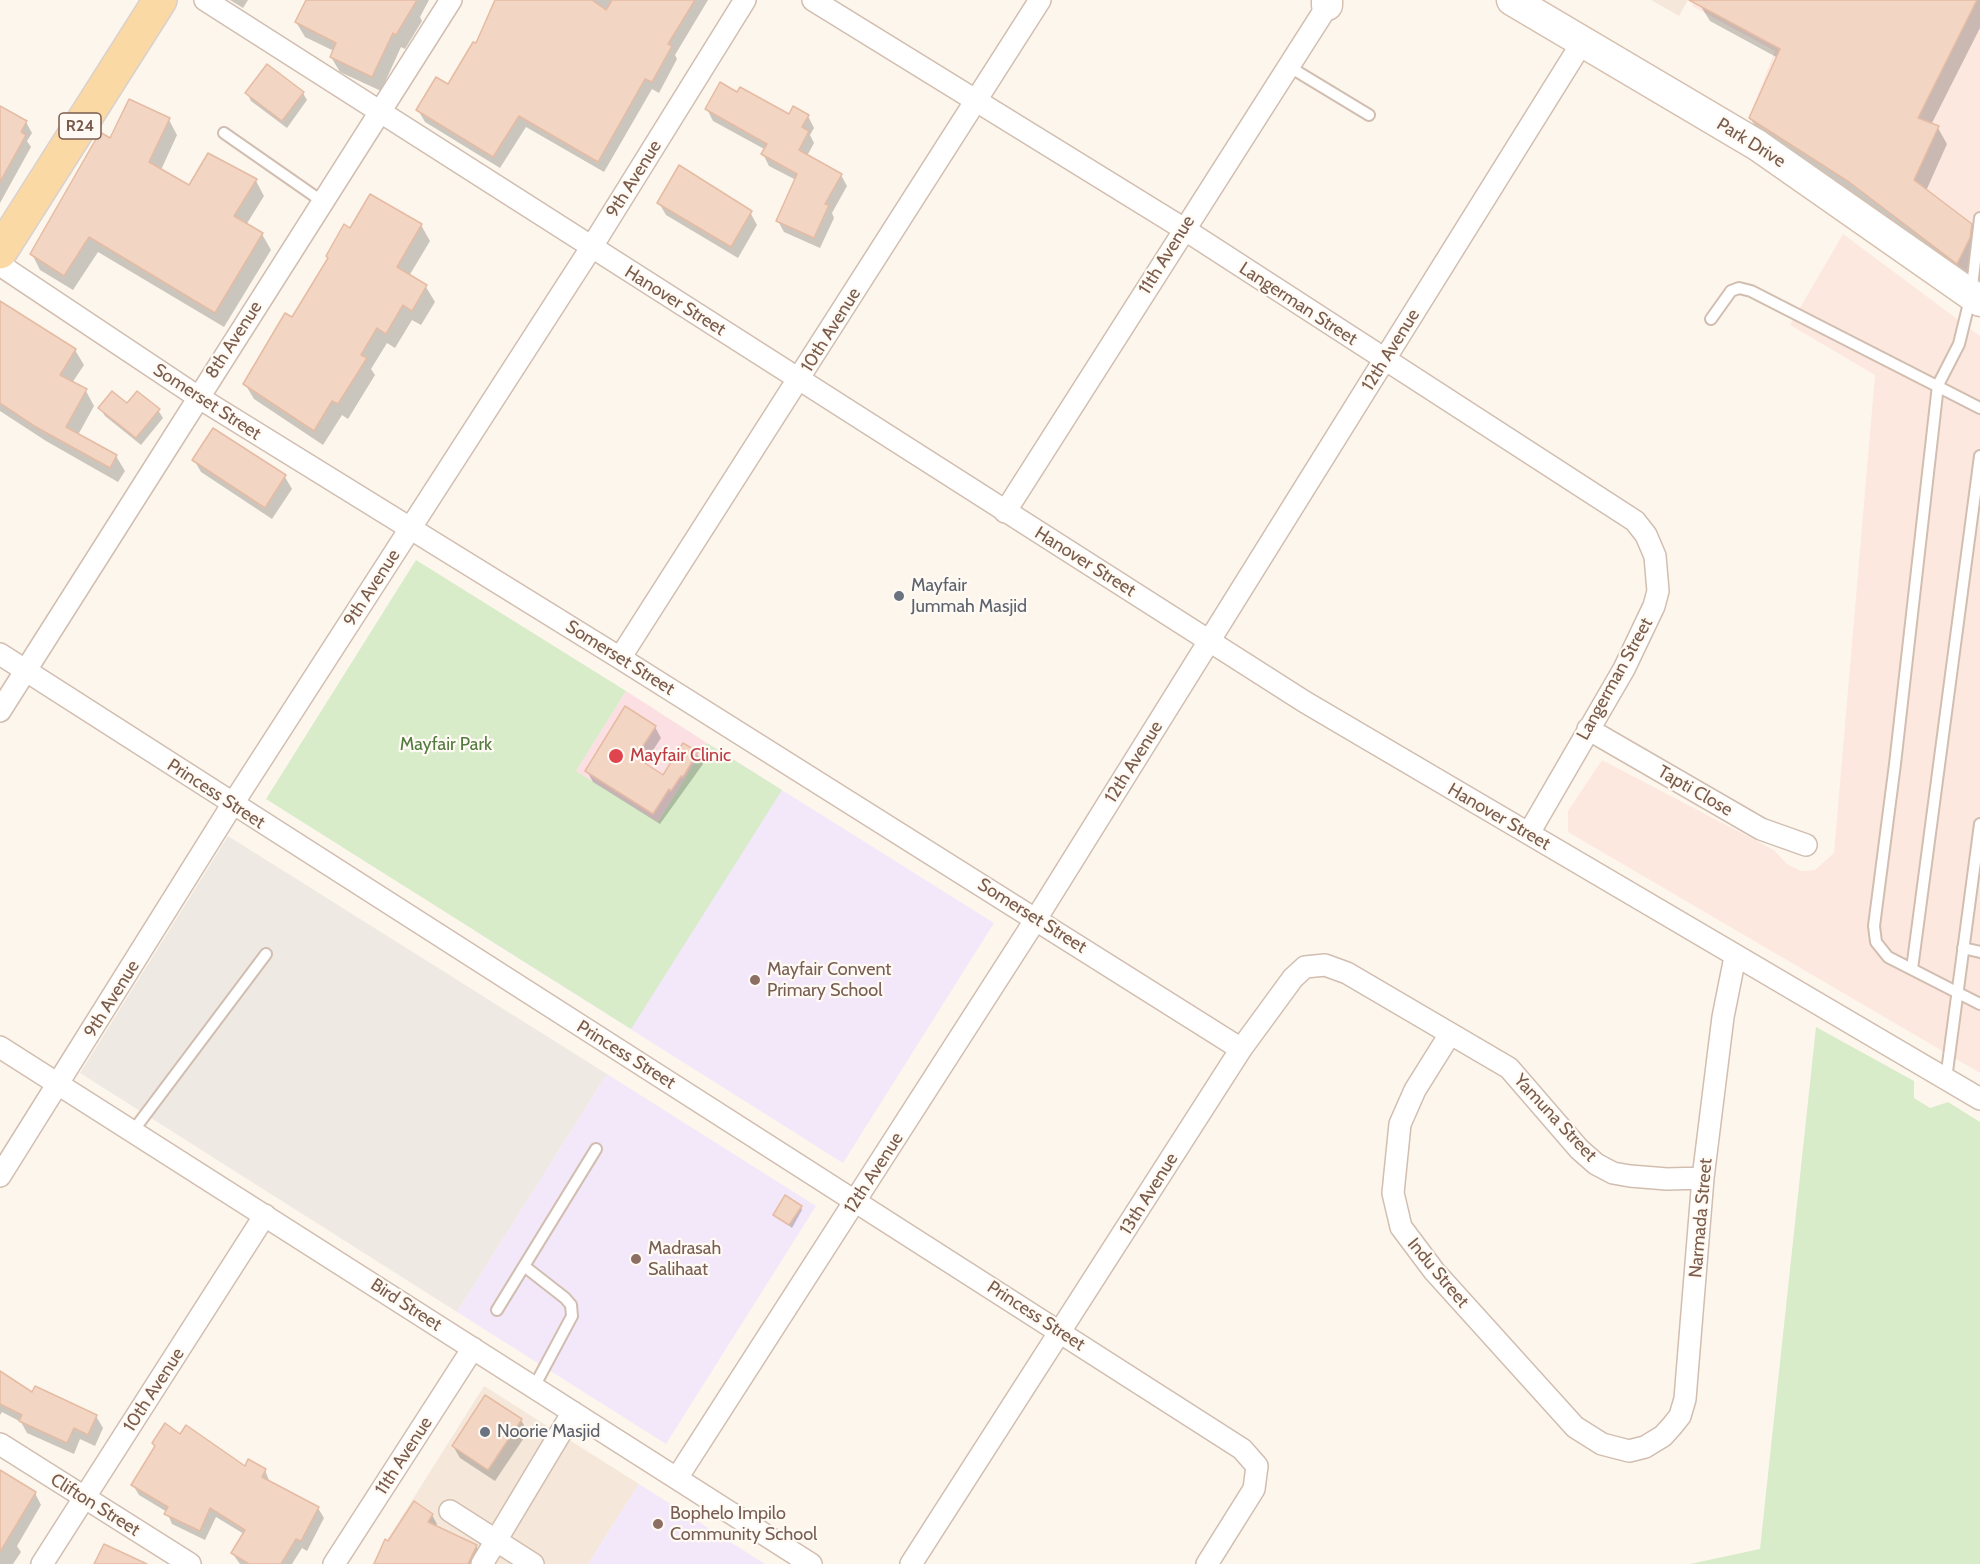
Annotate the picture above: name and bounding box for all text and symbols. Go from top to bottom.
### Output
road number: R24 [59,113,101,139]
street label: Park Drive [1713,113,1789,173]
street label: 9th Avenue [602,136,666,222]
street label: 11th Avenue [1134,212,1200,298]
street label: Langerman Street [1235,258,1361,350]
street label: Hanover Street [621,261,729,341]
street label: 10th Avenue [797,284,865,376]
street label: 8th Avenue [201,297,267,383]
street label: 12th Avenue [1357,305,1425,395]
street label: Somerset Street [149,359,265,445]
street label: Hanover Street [1031,522,1139,602]
street label: 9th Avenue [339,546,405,630]
place label: Mayfair Jummah Masjid [911,575,1027,618]
marker: Mayfair Jummah Masjid [892,589,906,603]
street label: Langerman Street [1572,614,1658,744]
street label: Somerset Street [562,616,678,700]
street label: 12th Avenue [1100,717,1168,807]
park label: Mayfair Park [400,734,492,756]
place label: Mayfair Clinic [630,745,731,767]
marker: Mayfair Clinic [607,747,625,765]
street label: Princess Street [163,754,269,834]
street label: Tapti Close [1654,761,1736,821]
street label: Hanover Street [1444,779,1554,855]
street label: Somerset Street [974,874,1090,958]
street label: 9th Avenue [80,956,144,1042]
place label: Mayfair Convent Primary School [767,959,891,1002]
marker: Mayfair Convent Primary School [748,973,762,987]
street label: Princess Street [573,1016,679,1094]
street label: Yamuna Street [1509,1070,1601,1166]
street label: 12th Avenue [840,1128,908,1218]
street label: 13th Avenue [1115,1149,1183,1239]
street label: Narmada Street [1685,1157,1717,1279]
street label: Indu Street [1403,1234,1473,1312]
place label: Madrasah Salihaat [648,1238,721,1280]
marker: Madrasah Salihaat [629,1252,643,1266]
street label: Bird Street [366,1274,446,1336]
street label: Princess Street [983,1276,1089,1356]
street label: 10th Avenue [119,1344,189,1436]
street label: 11th Avenue [371,1413,437,1499]
place label: Noorie Masjid [497,1421,600,1443]
marker: Noorie Masjid [478,1425,492,1439]
street label: Clifton Street [46,1469,144,1541]
place label: Bophelo Impilo Community School [670,1503,817,1546]
marker: Bophelo Impilo Community School [651,1517,665,1531]

